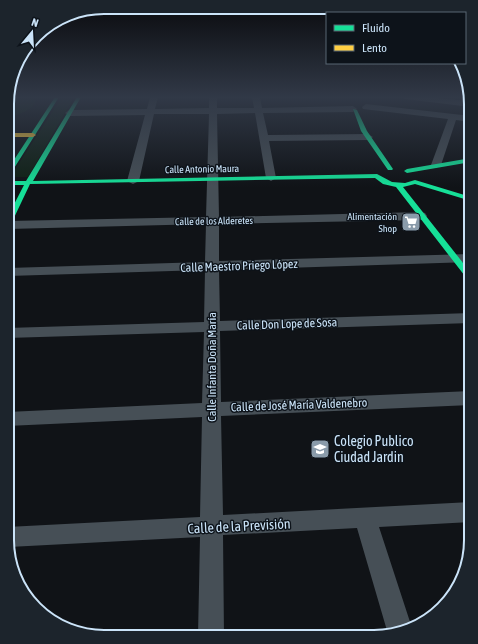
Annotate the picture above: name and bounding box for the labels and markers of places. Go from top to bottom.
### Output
place label: Alimentación Shop [347,211,397,234]
supermarket icon: Alimentación Shop [400,211,422,233]
place label: Colegio Publico Ciudad Jardin [334,433,414,465]
school or university icon: Colegio Publico Ciudad Jardin [309,438,331,460]

